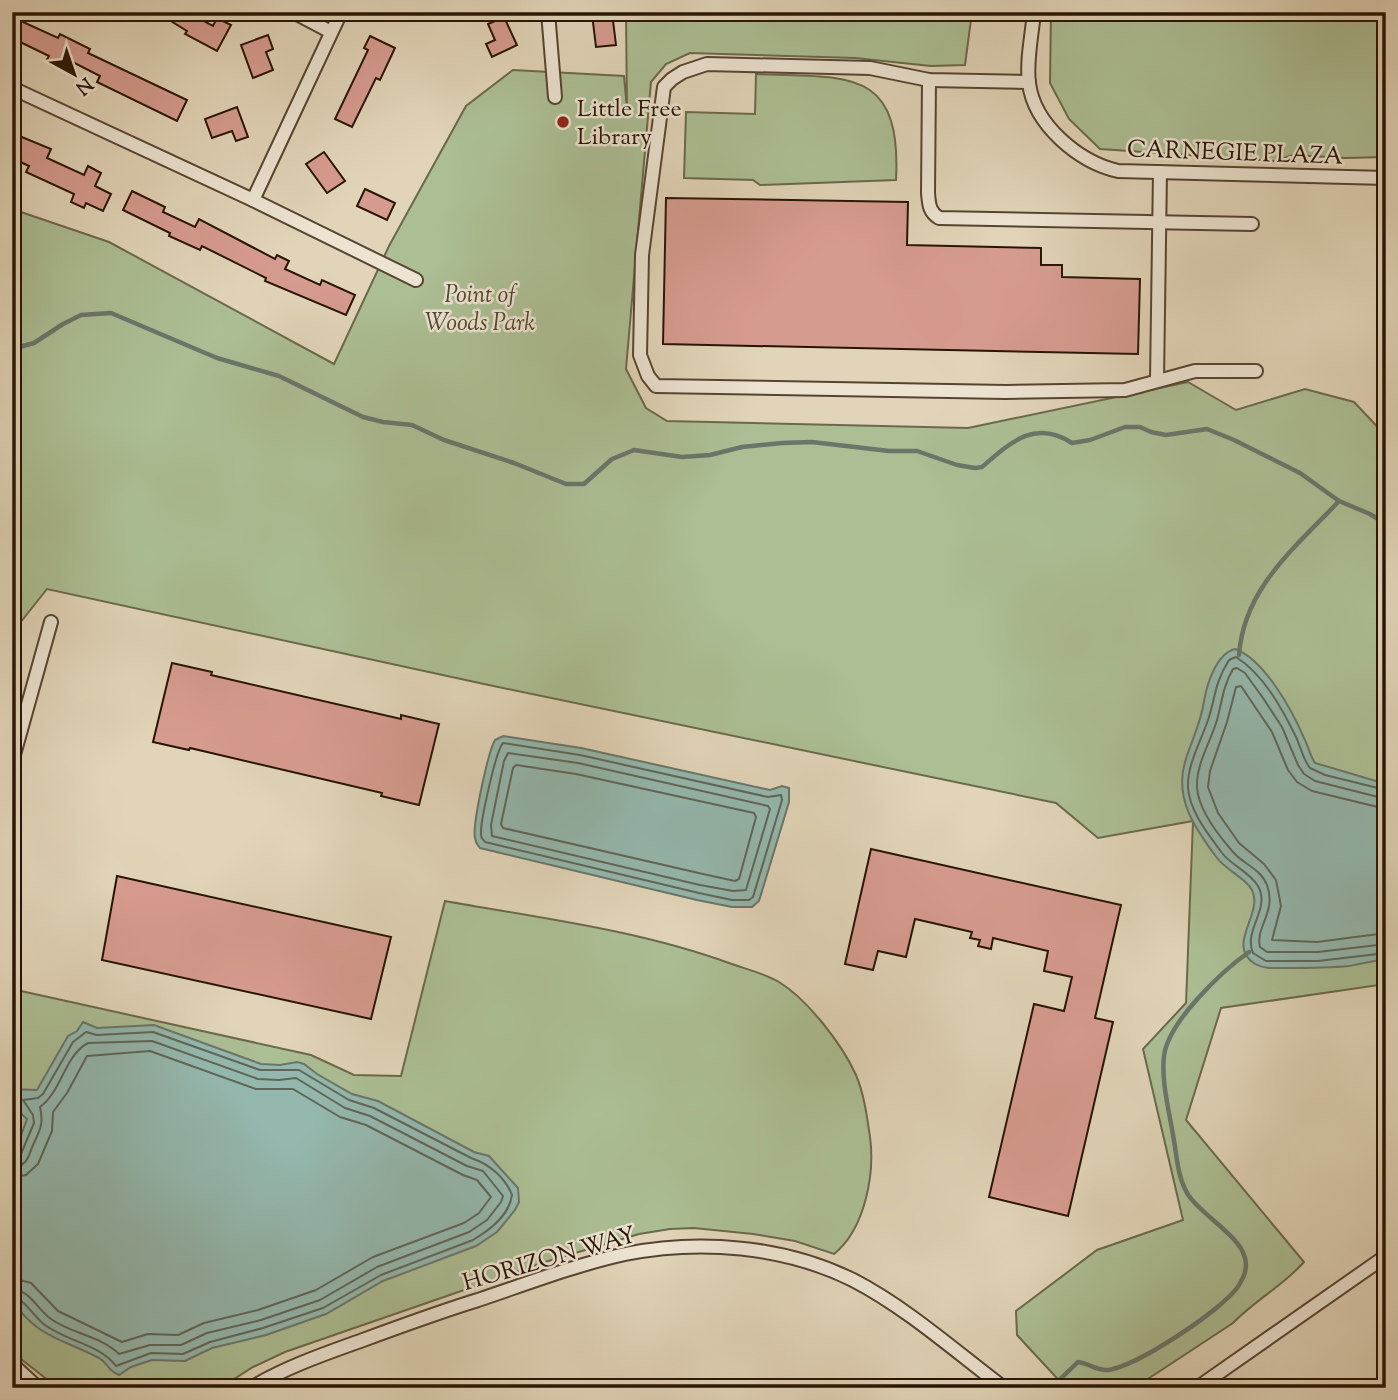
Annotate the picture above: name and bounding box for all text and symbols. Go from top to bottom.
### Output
north arrow [38,38,108,108]
text: N [69,70,98,100]
place label: Little Free Library [577,93,682,155]
marker: Little Free Library [555,114,571,130]
street label: CARNEGIE PLAZA [1126,133,1344,175]
park label: Point of Woods Park [425,279,535,341]
street label: HORIZON WAY [459,1219,640,1301]

